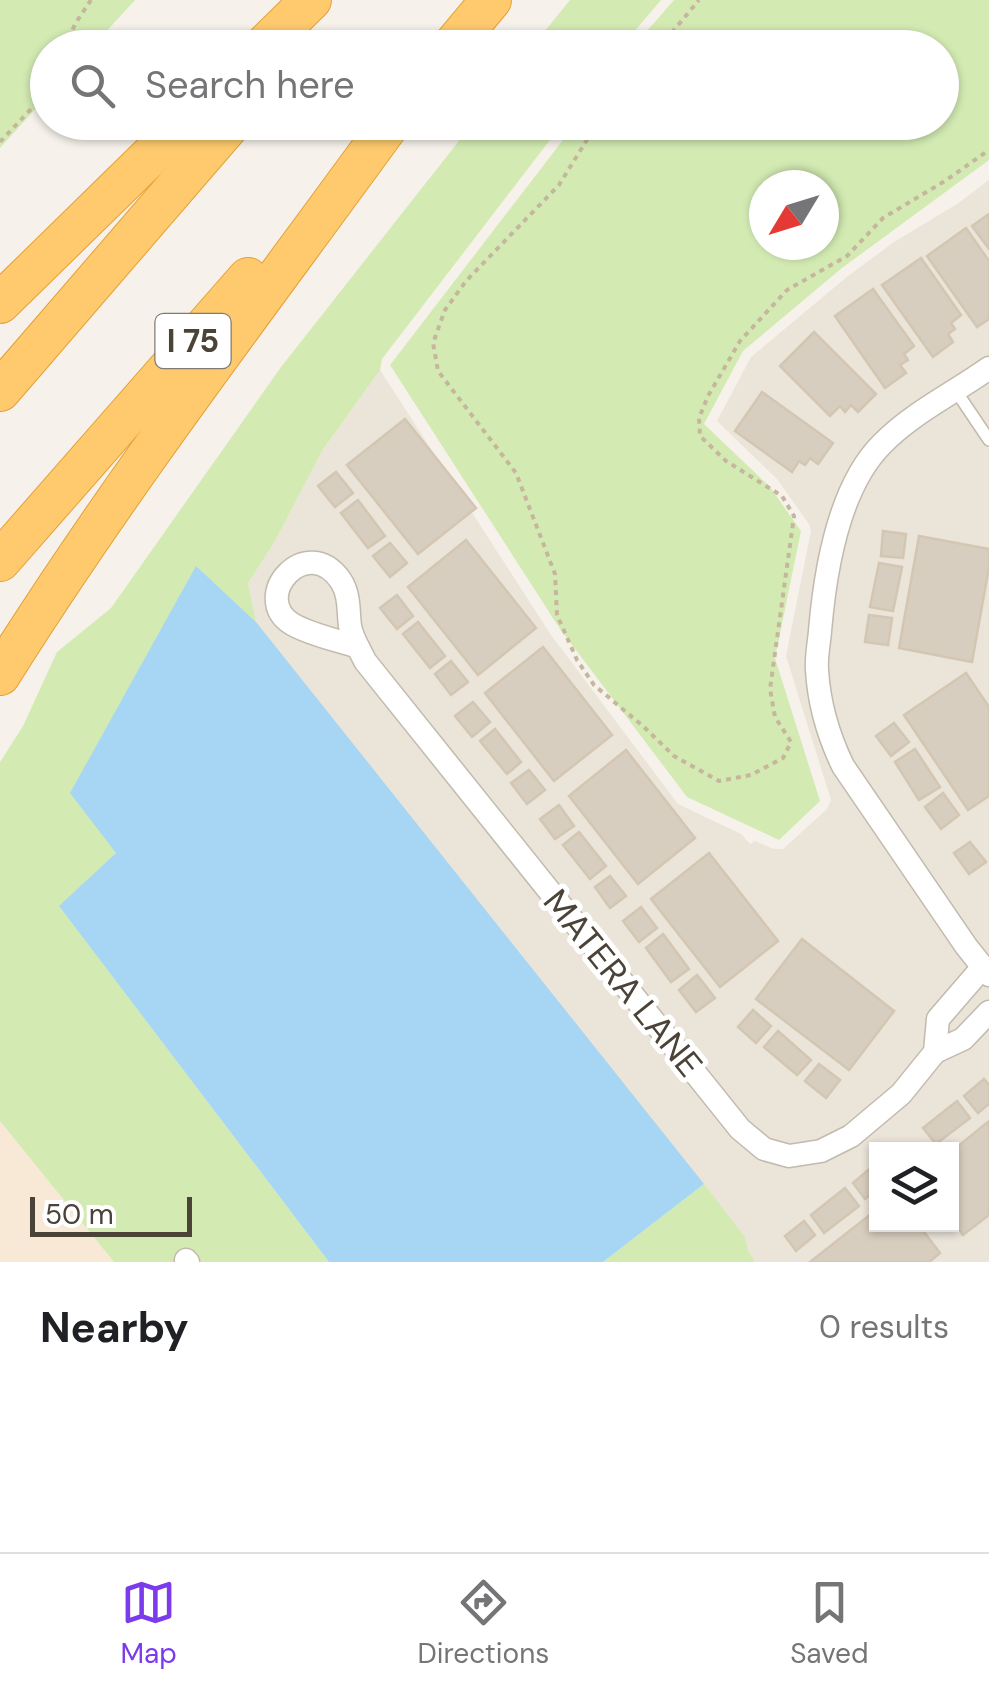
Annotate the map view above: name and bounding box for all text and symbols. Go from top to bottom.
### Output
search box [30,30,959,140]
icon: search [65,58,120,113]
text: Search here [145,60,355,110]
north arrow [749,170,839,260]
road number: I 75 [156,314,230,368]
street label: MATERA LANE [533,880,713,1086]
map controls [869,1142,959,1232]
button: layers [869,1142,959,1232]
scale bar [30,1192,192,1236]
text: 50 m [45,1196,114,1233]
text: Nearby [40,1300,189,1355]
text: 0 results [819,1306,949,1348]
tab: Map [120,1575,177,1672]
tab: Directions [418,1575,549,1672]
tab: Saved [790,1575,869,1672]

